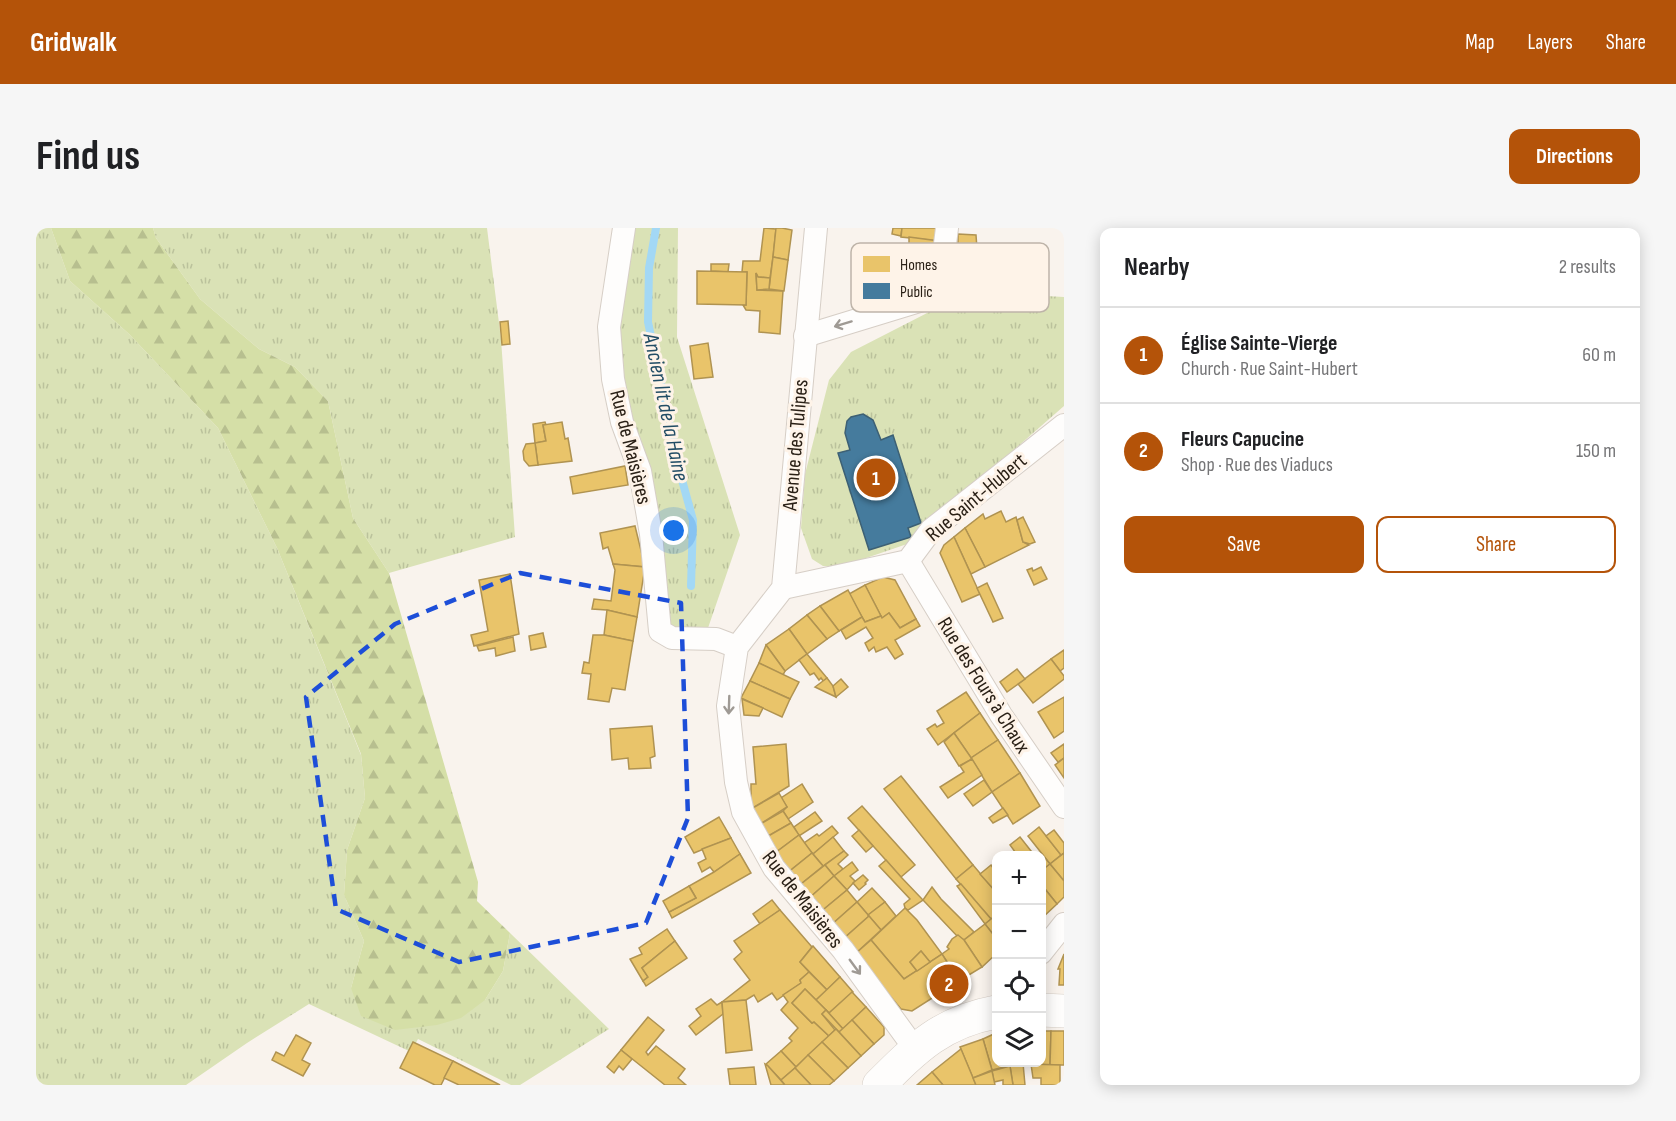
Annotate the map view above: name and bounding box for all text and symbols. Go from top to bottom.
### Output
text: Gridwalk [30,26,117,59]
text: Map [1465,30,1494,55]
text: Layers [1527,30,1573,55]
text: Share [1606,30,1646,55]
button: Directions [1509,129,1640,184]
text: Find us [36,131,140,182]
legend [851,243,1049,312]
text: Nearby [1124,252,1190,283]
text: 2 results [1559,255,1616,279]
text: Homes [900,256,937,275]
text: Public [900,283,933,302]
one-way arrow [834,319,853,330]
water label: Ancien lit de la Haine [636,330,694,484]
text: Église Sainte-Vierge [1181,330,1338,357]
text: 1 [1140,343,1147,367]
text: 60 m [1582,343,1616,367]
text: Church · Rue Saint-Hubert [1181,357,1358,381]
street label: Avenue des Tulipes [777,378,814,513]
street label: Rue de Maisières [604,387,657,507]
text: Fleurs Capucine [1181,426,1304,453]
text: 2 [1139,439,1148,463]
text: 150 m [1576,439,1616,463]
street label: Rue Saint-Hubert [921,448,1032,547]
text: Shop · Rue des Viaducs [1181,453,1333,477]
pin: 1 [856,456,896,500]
your location [659,516,688,545]
button: Save [1124,516,1364,573]
button: Share [1376,516,1616,573]
street label: Rue des Fours à Chaux [932,613,1035,758]
one-way arrow [723,695,735,715]
street label: Rue de Maisières [757,846,848,953]
map controls [992,851,1046,1067]
button: + [992,851,1046,905]
button: − [992,905,1046,959]
one-way arrow [849,958,861,974]
button: locate [992,959,1046,1013]
pin: 2 [930,962,968,1006]
button: layers [992,1013,1046,1067]

